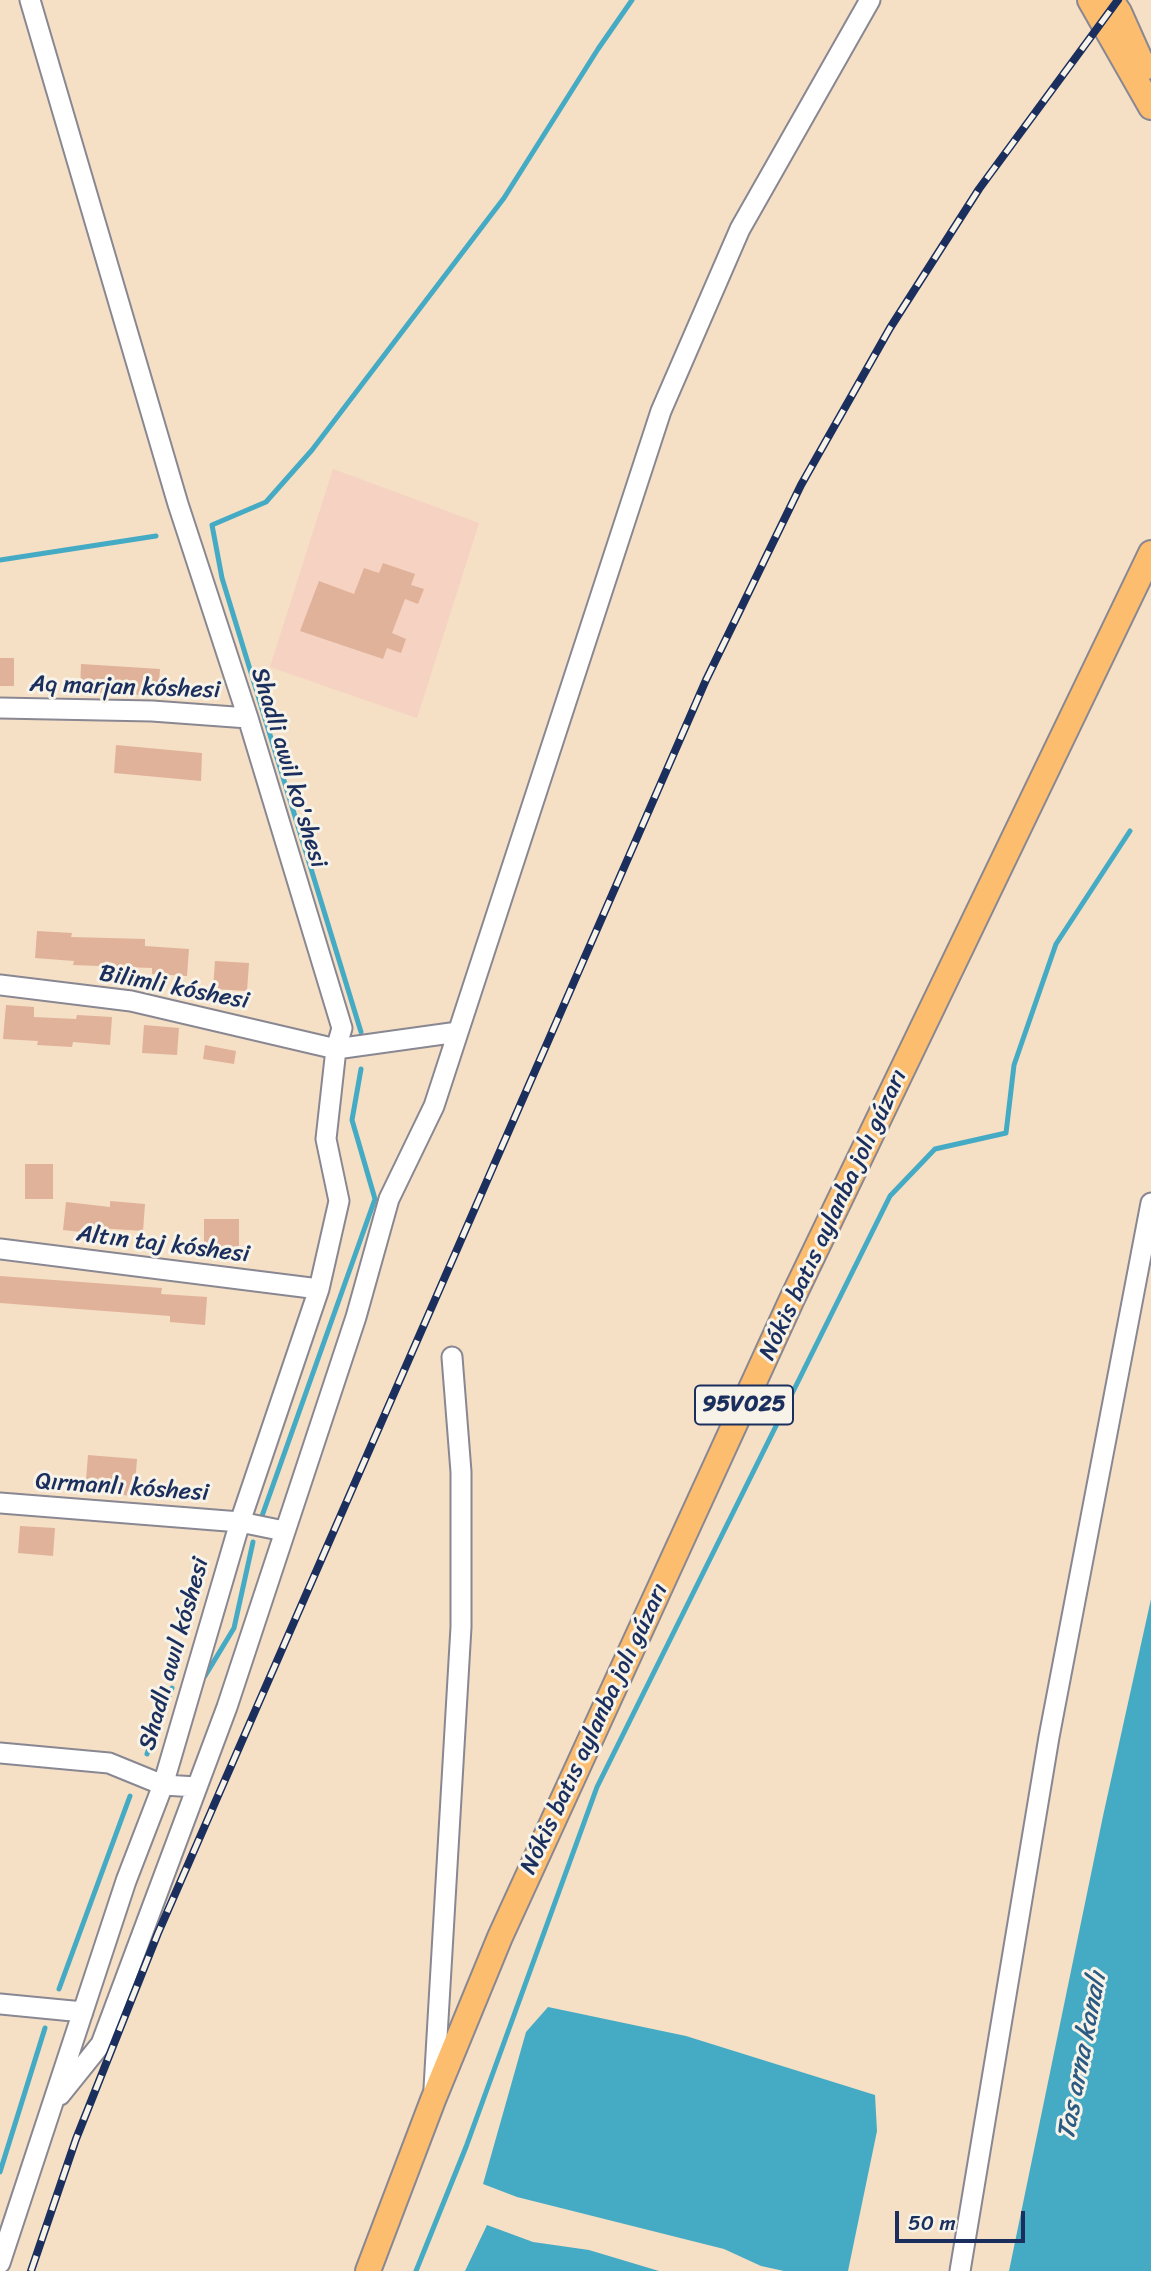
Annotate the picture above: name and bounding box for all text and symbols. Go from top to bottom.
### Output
street label: Shadli awil ko'shesi [244,664,332,872]
street label: Aq marjan kóshesi [29,670,221,706]
street label: Bilimli kóshesi [97,959,251,1017]
street label: Nókis batıs aylanba jolı gúzarı [754,1065,914,1365]
street label: Altın taj kóshesi [75,1220,251,1270]
road number: 95V025 [695,1386,793,1424]
street label: Qırmanlı kóshesi [34,1468,210,1508]
street label: Shadlı awıl kóshesi [134,1554,216,1754]
street label: Nókis batıs aylanba jolı gúzarı [515,1579,675,1879]
water label: Tas arna kanalı [1051,1970,1115,2142]
scale bar [899,2198,1028,2242]
text: 50 m [908,2204,956,2242]

